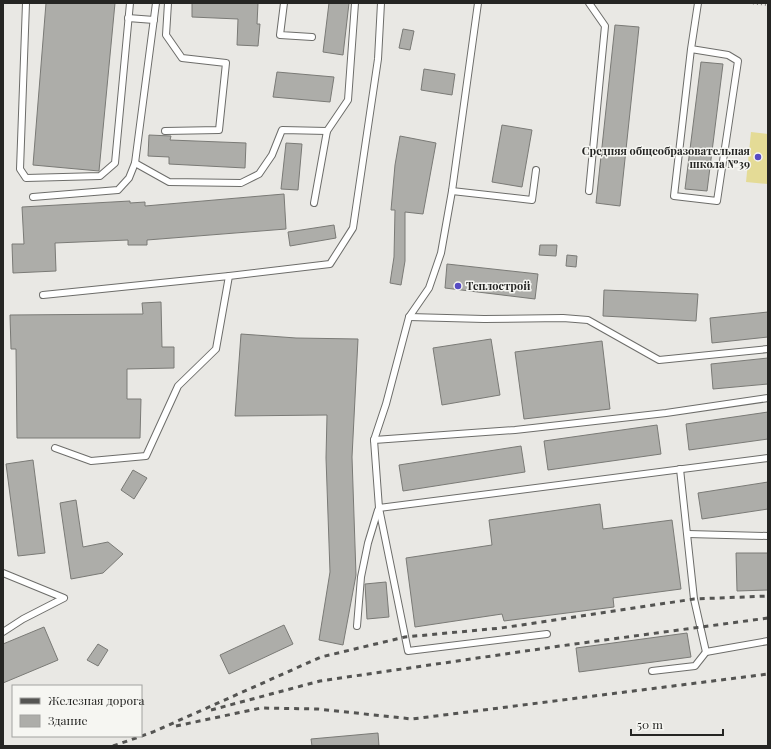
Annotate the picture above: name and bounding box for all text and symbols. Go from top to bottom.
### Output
place label: Средняя общеобразовательная школа №39 [582,143,751,171]
marker: Средняя общеобразовательная школа №39 [753,152,763,162]
place label: Теплострой [466,278,530,293]
marker: Теплострой [453,281,463,291]
legend [12,685,142,737]
text: Железная дорога [48,692,145,708]
scale bar [631,711,723,737]
text: Здание [48,712,88,728]
text: 50 m [637,716,663,732]

